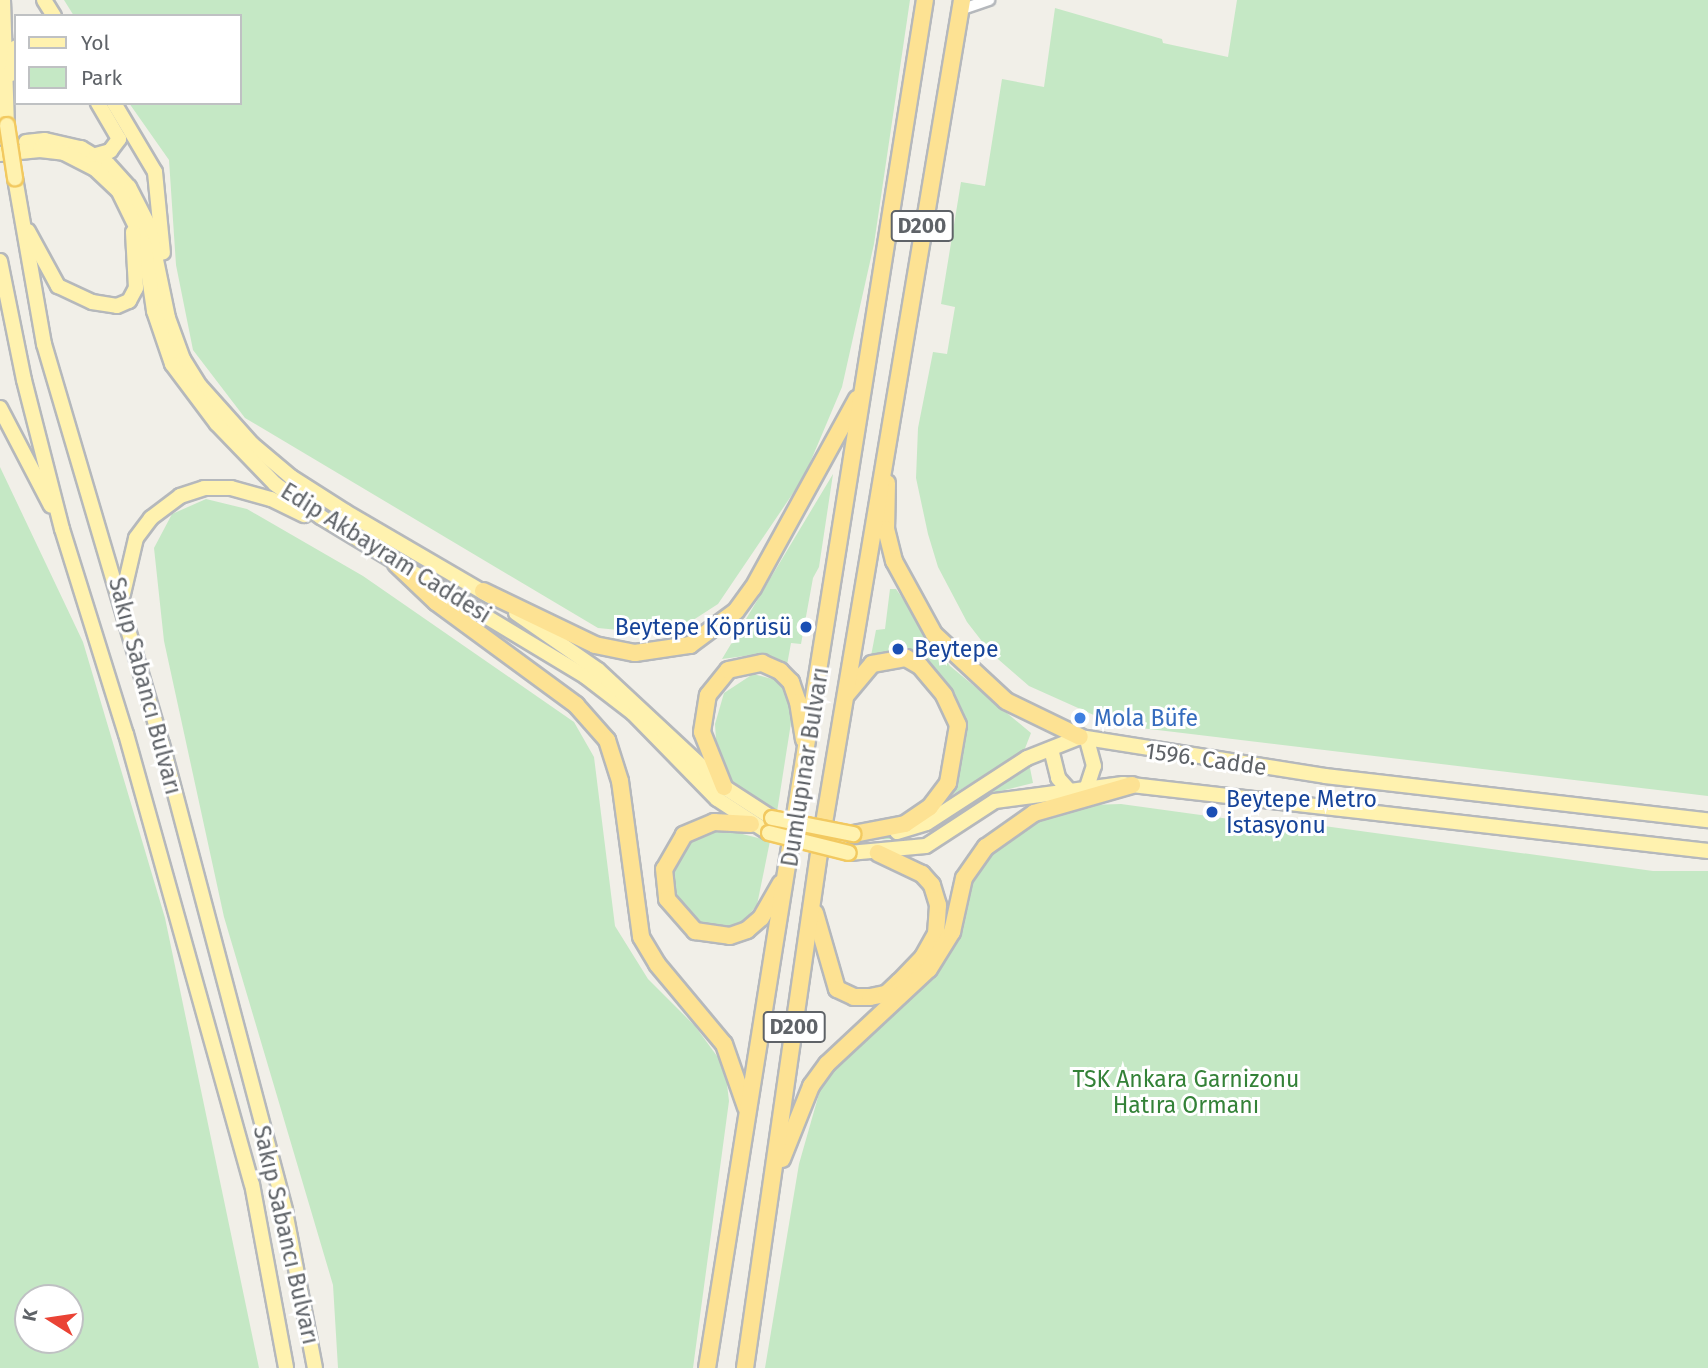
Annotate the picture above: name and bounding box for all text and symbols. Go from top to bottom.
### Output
legend [14,14,242,105]
text: Yol [81,30,110,56]
text: Park [81,65,122,91]
road number: D200 [890,208,954,244]
street label: Edip Akbayram Caddesi [276,477,496,629]
street label: Sakıp Sabancı Bulvarı [103,574,187,798]
place label: Beytepe Köprüsü [615,613,792,641]
marker: Beytepe Köprüsü [798,619,814,635]
place label: Beytepe [914,635,998,663]
marker: Beytepe [888,639,908,659]
street label: Dumlupınar Bulvarı [776,665,834,869]
place label: Mola Büfe [1094,704,1198,732]
marker: Mola Büfe [1072,710,1088,726]
street label: 1596. Cadde [1144,737,1268,781]
place label: Beytepe Metro İstasyonu [1226,785,1377,839]
marker: Beytepe Metro İstasyonu [1204,804,1220,820]
road number: D200 [762,1010,826,1044]
park label: TSK Ankara Garnizonu Hatıra Ormanı [1073,1065,1299,1119]
street label: Sakıp Sabancı Bulvarı [247,1123,325,1347]
north arrow [14,1284,84,1354]
text: K [17,1307,42,1323]

